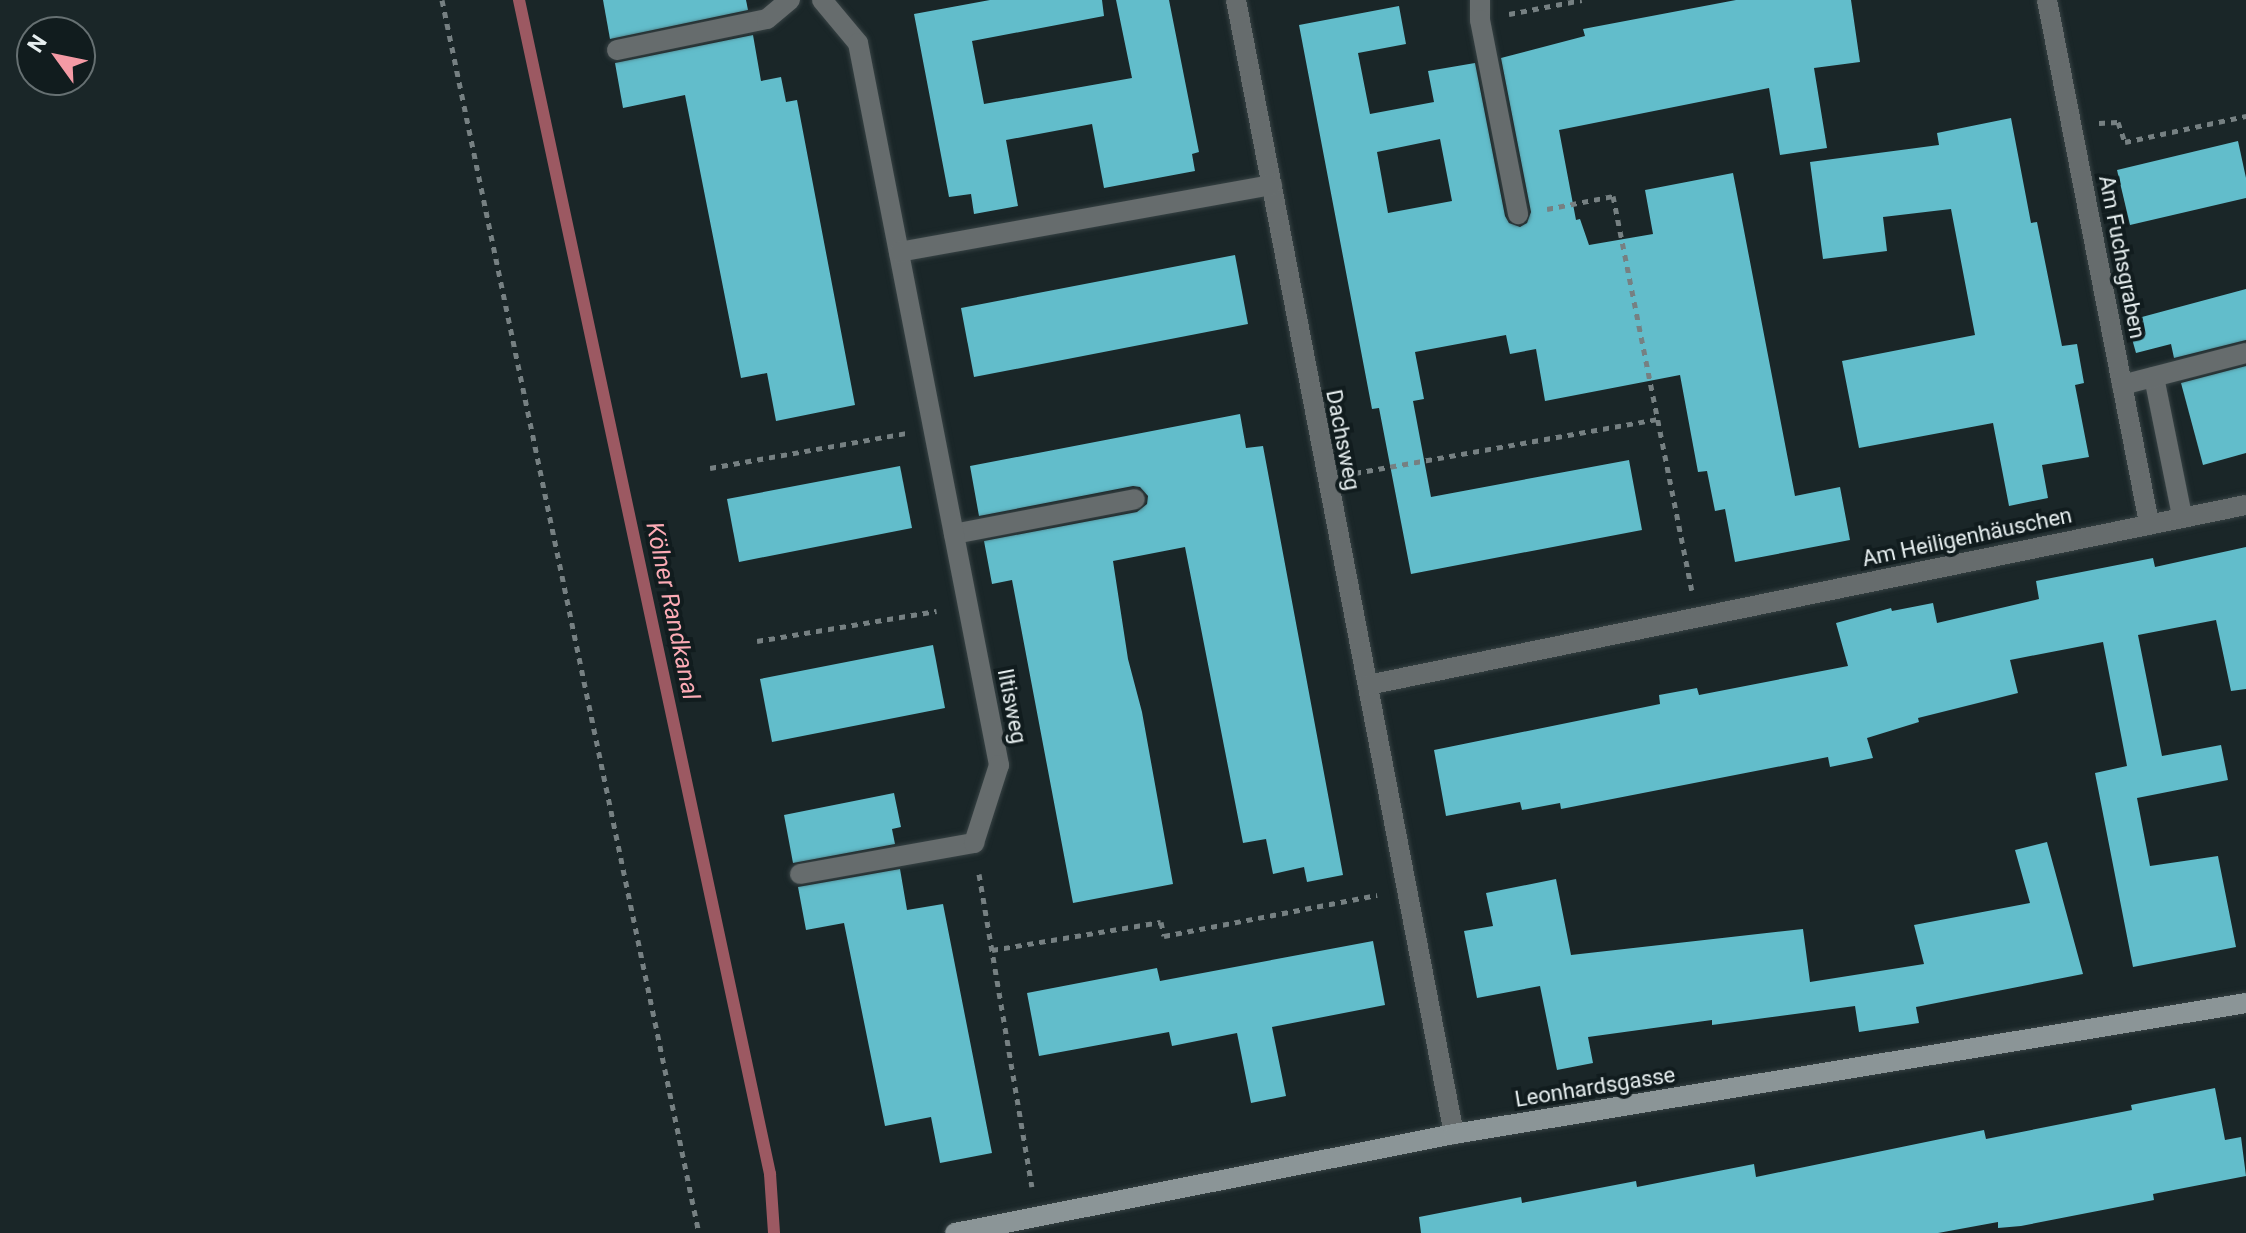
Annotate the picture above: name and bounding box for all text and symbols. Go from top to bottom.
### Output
north arrow [16,16,96,96]
text: N [22,30,52,57]
street label: Am Fuchsgraben [2093,173,2151,341]
street label: Dachsweg [1320,387,1366,493]
street label: Am Heiligenhäuschen [1860,502,2074,572]
water label: Kölner Randkanal [639,520,705,702]
street label: Iltisweg [992,666,1032,746]
street label: Leonhardsgasse [1513,1061,1677,1113]

